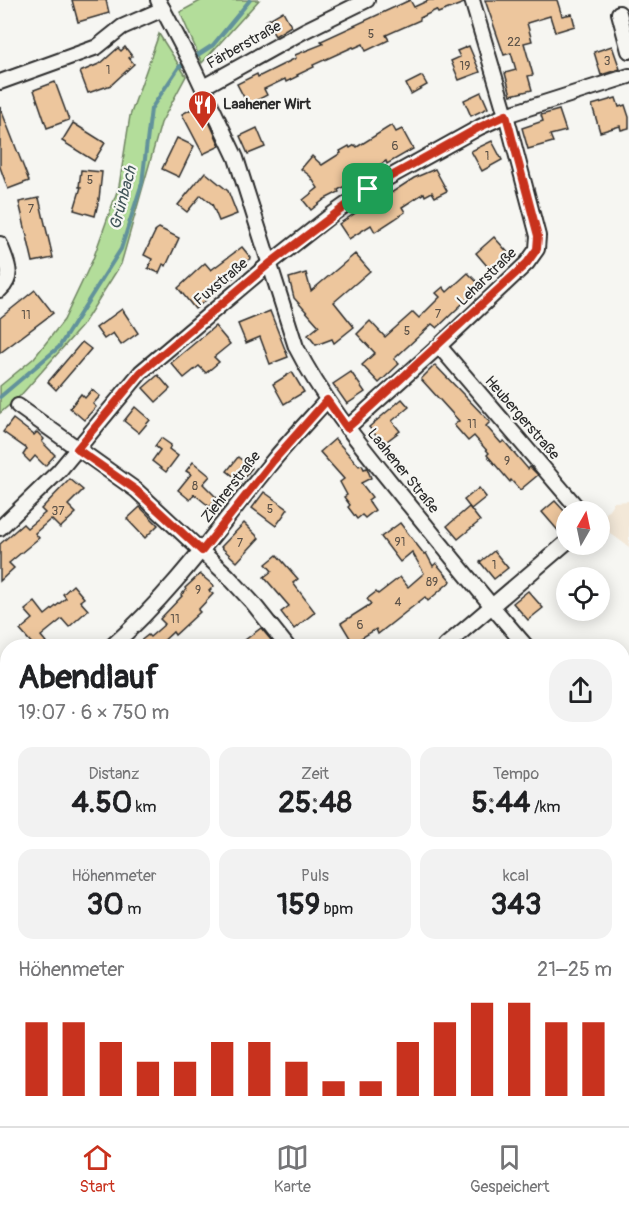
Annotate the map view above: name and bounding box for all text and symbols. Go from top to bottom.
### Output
street label: Färberstraße [203,16,285,73]
house number: 5 [368,27,374,42]
house number: 22 [507,35,521,50]
house number: 3 [604,54,611,69]
house number: 19 [460,59,470,74]
house number: 1 [106,63,110,78]
restaurant icon: Laahener Wirt [186,88,218,130]
place label: Laahener Wirt [223,95,312,114]
house number: 6 [392,139,399,154]
house number: 1 [485,149,489,164]
water label: Grünbach [105,163,141,232]
pin [342,163,393,214]
icon: arrive [351,172,384,205]
house number: 5 [87,173,93,188]
house number: 7 [28,202,35,217]
street label: Leharstraße [453,243,521,310]
street label: Fuxstraße [190,254,252,310]
house number: 7 [435,307,442,322]
house number: 11 [21,308,31,323]
house number: 5 [404,324,410,339]
street label: Heubergerstraße [480,372,564,464]
house number: 11 [467,417,477,432]
street label: Laahener Straße [363,425,443,518]
street label: Ziehrerstraße [197,447,265,527]
house number: 9 [504,454,510,469]
house number: 8 [192,479,198,494]
north arrow [556,501,610,555]
map controls [556,501,610,621]
house number: 5 [267,502,273,517]
house number: 37 [51,504,65,519]
house number: 91 [395,535,405,550]
house number: 7 [237,536,244,551]
house number: 1 [492,558,496,573]
button: locate [556,567,610,621]
house number: 89 [426,575,438,590]
house number: 9 [195,583,201,598]
house number: 4 [395,595,402,610]
house number: 11 [170,612,180,627]
house number: 6 [357,618,364,633]
text: Abendlauf [18,657,159,698]
button: share [549,659,612,722]
text: 19:07 · 6 × 750 m [18,700,169,725]
text: Distanz [89,764,139,784]
text: Zeit [301,764,329,784]
text: Tempo [493,764,539,784]
text: 4.50 [71,784,132,821]
text: 25:48 [278,784,352,821]
text: 5:44 [471,784,530,821]
text: km [132,797,157,817]
text: /km [530,797,561,817]
text: Höhenmeter [71,866,157,886]
text: Puls [301,866,329,886]
text: kcal [503,866,529,886]
text: 30 [87,886,124,923]
text: 159 [277,886,320,923]
text: 343 [491,886,541,923]
text: m [124,899,141,919]
text: bpm [320,899,353,919]
text: Höhenmeter [18,957,124,982]
text: 21–25 m [537,957,612,982]
tab: Start [79,1141,115,1197]
tab: Karte [274,1141,311,1197]
tab: Gespeichert [470,1141,550,1197]

